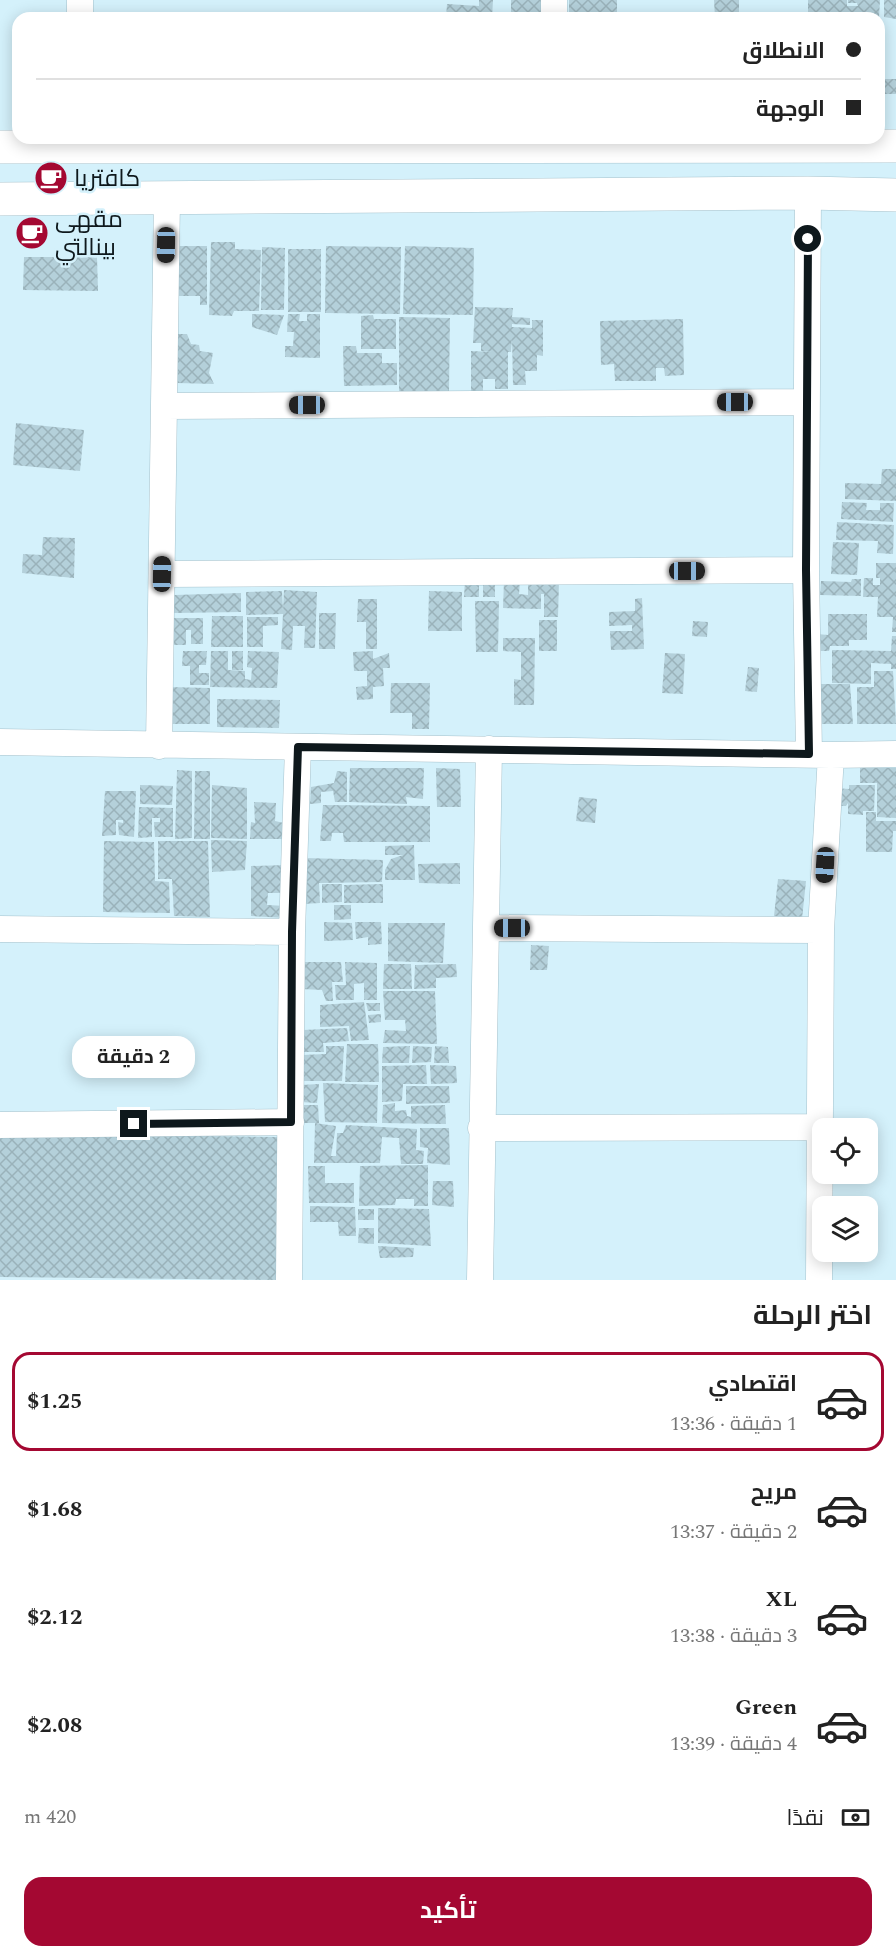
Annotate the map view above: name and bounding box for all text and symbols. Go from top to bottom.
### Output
text: الانطلاق [742,35,825,68]
text: الوجهة [756,93,825,126]
cafe icon: كافتريا [33,160,69,196]
place label: كافتريا [74,161,140,197]
place label: مقهى بينالتي [55,202,123,266]
cafe icon: مقهى بينالتي [14,215,50,251]
route start [794,225,821,252]
car [157,227,175,263]
car [717,393,753,411]
car [289,396,325,414]
car [153,556,171,592]
car [669,562,705,580]
car [815,847,835,883]
car [494,919,530,937]
callout: 2 دقيقة [72,1037,195,1079]
text: 2 دقيقة [97,1042,170,1072]
route end [120,1110,147,1137]
map controls [812,1118,878,1262]
button: locate [812,1118,878,1184]
button: layers [812,1196,878,1262]
text: اختر الرحلة [753,1295,872,1337]
text: اقتصادي [708,1368,797,1401]
icon: car [815,1375,869,1429]
text: $1.25 [27,1385,82,1418]
text: 1 دقيقة · 13:36 [670,1409,797,1439]
text: مريح [751,1476,797,1509]
icon: car [815,1483,869,1537]
text: $1.68 [27,1493,82,1526]
text: 2 دقيقة · 13:37 [670,1517,797,1547]
text: XL [766,1583,797,1616]
icon: car [815,1591,869,1645]
text: $2.12 [27,1601,82,1634]
text: 3 دقيقة · 13:38 [670,1621,797,1651]
text: Green [735,1691,797,1724]
icon: car [815,1699,869,1753]
text: $2.08 [27,1709,82,1742]
text: 4 دقيقة · 13:39 [670,1729,797,1759]
icon: cash [839,1801,872,1834]
text: 420 m [24,1802,76,1832]
text: نقدًا [786,1802,824,1835]
button: تأكيد [24,1877,872,1946]

